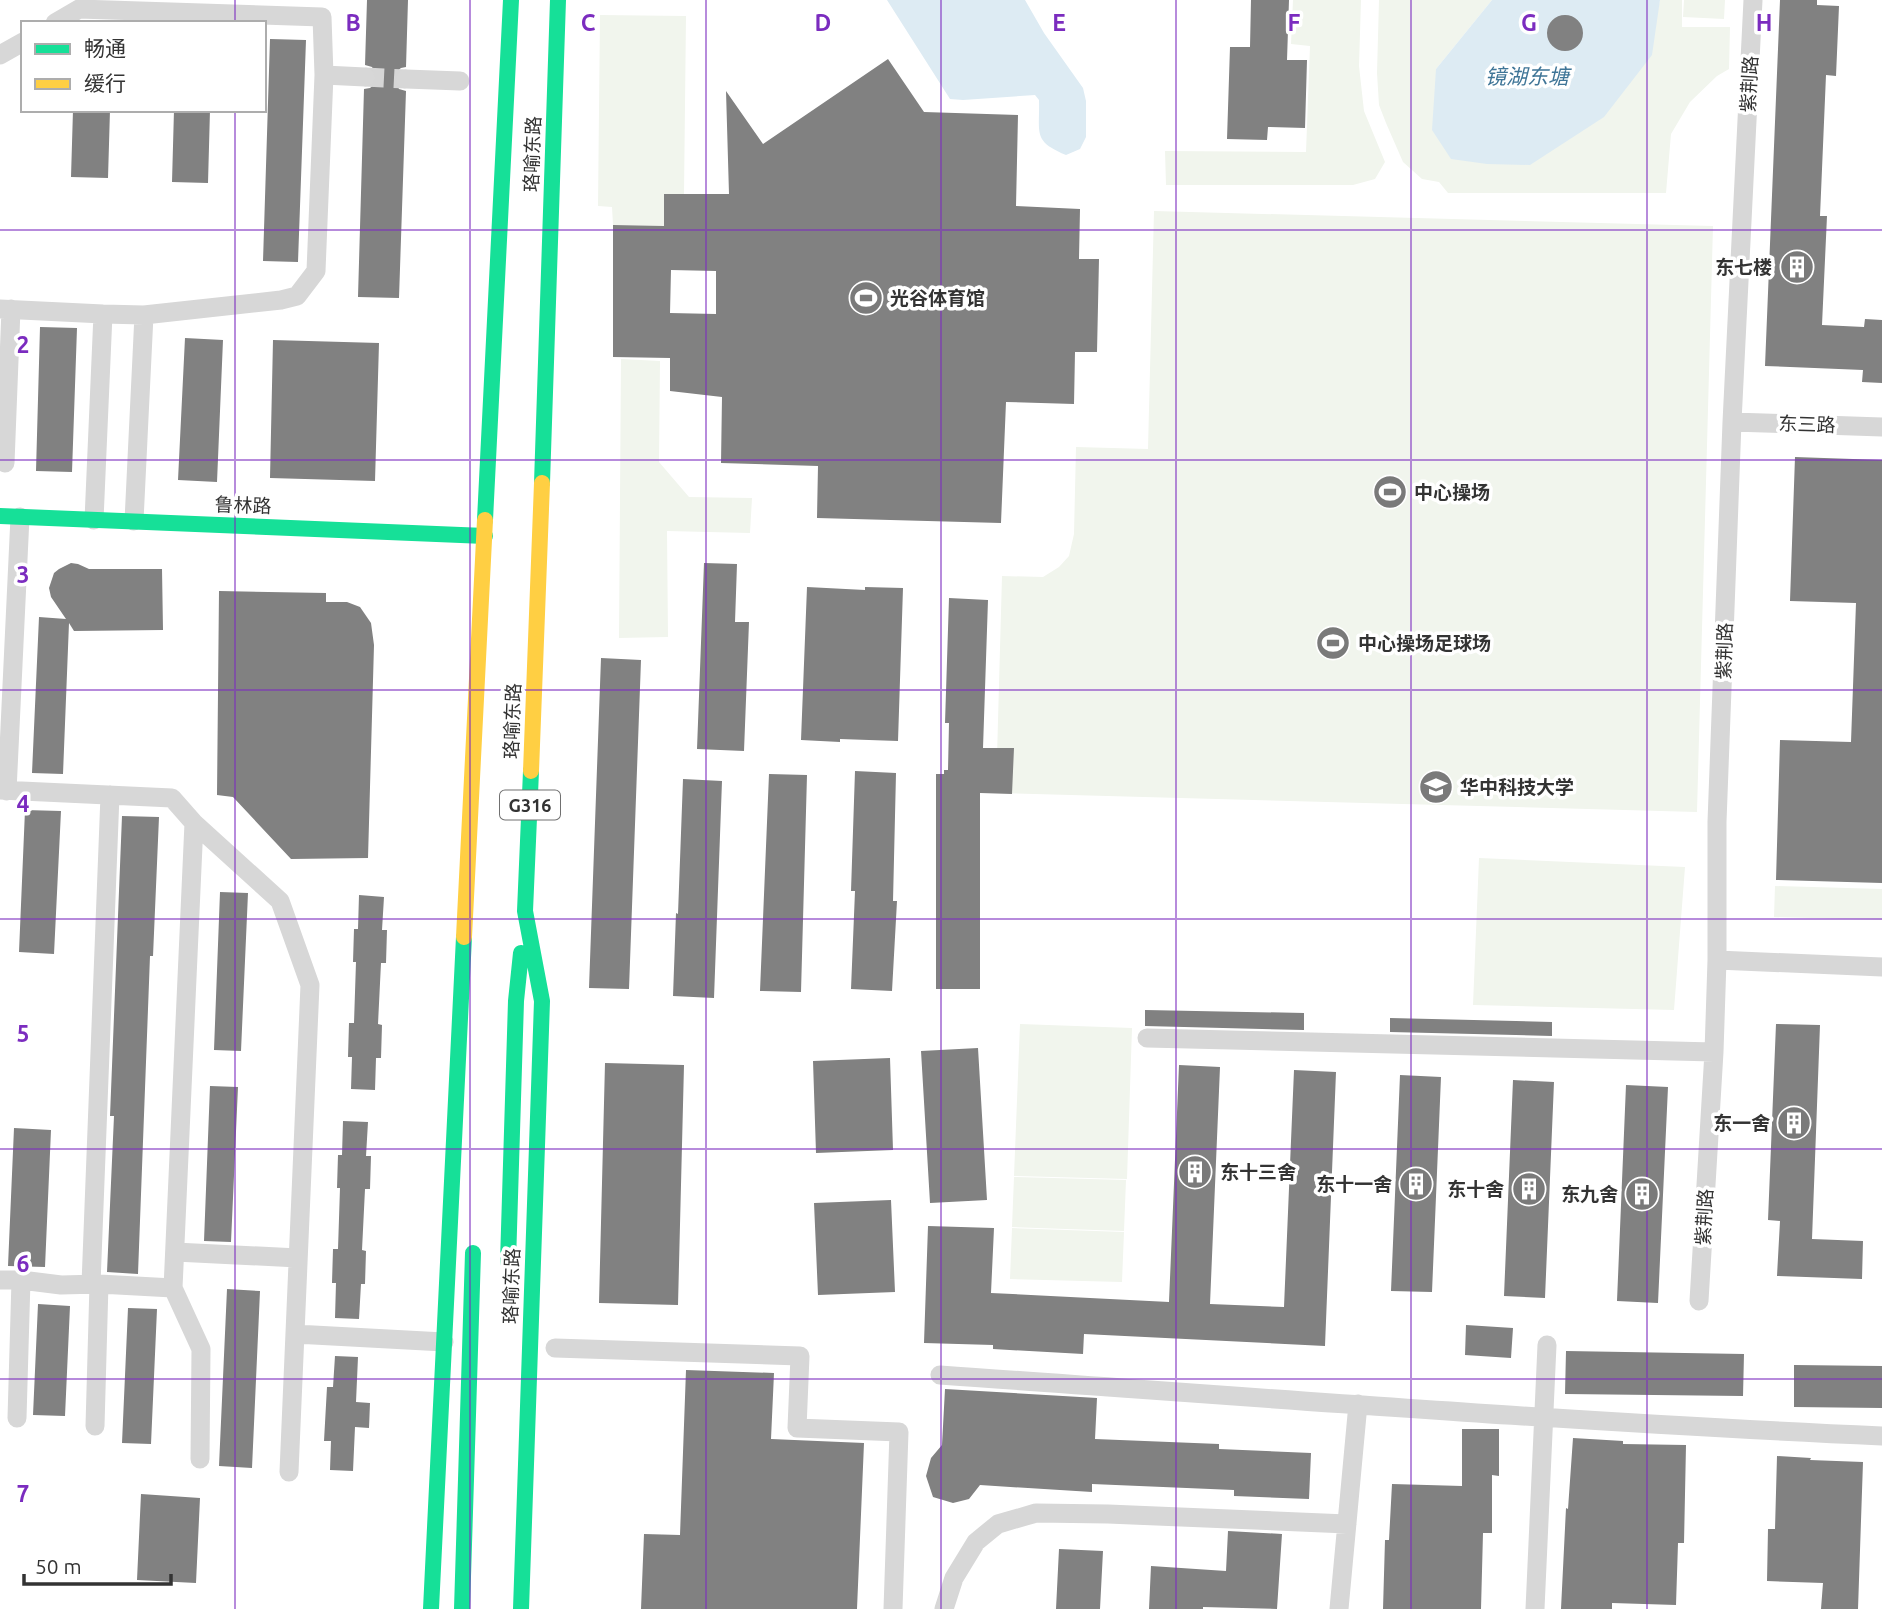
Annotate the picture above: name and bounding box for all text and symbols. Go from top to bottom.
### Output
text: B [345,10,361,35]
text: C [581,10,596,35]
text: D [815,10,831,35]
text: E [1052,10,1066,35]
text: F [1288,10,1301,35]
text: G [1521,10,1537,35]
text: H [1756,10,1772,35]
legend [21,21,266,112]
text: 畅通 [84,36,126,60]
street label: 紫荆路 [1737,55,1761,113]
water label: 镜湖东塘 [1485,64,1572,88]
text: 缓行 [84,71,126,95]
street label: 珞喻东路 [520,116,544,192]
building icon: 东七楼 [1778,248,1816,286]
place label: 东七楼 [1715,256,1772,278]
sports icon: 光谷体育馆 [847,279,885,317]
place label: 光谷体育馆 [890,287,985,309]
text: 2 [17,332,29,357]
street label: 东三路 [1778,412,1836,436]
sports icon: 中心操场 [1371,473,1409,511]
place label: 中心操场 [1414,481,1490,503]
street label: 鲁林路 [214,493,272,517]
text: 3 [17,562,29,587]
street label: 紫荆路 [1712,622,1736,680]
sports icon: 中心操场足球场 [1314,624,1352,662]
place label: 中心操场足球场 [1358,632,1491,654]
street label: 珞喻东路 [500,683,524,759]
school or university icon: 华中科技大学 [1417,768,1455,806]
place label: 华中科技大学 [1460,776,1574,798]
road number: G316 [500,790,560,820]
text: 4 [17,791,30,816]
text: 5 [17,1021,29,1046]
building icon: 东一舍 [1775,1104,1813,1142]
place label: 东一舍 [1713,1112,1770,1134]
building icon: 东十三舍 [1176,1153,1214,1191]
place label: 东十三舍 [1220,1161,1296,1183]
building icon: 东十一舍 [1397,1165,1435,1203]
building icon: 东十舍 [1510,1170,1548,1208]
place label: 东十一舍 [1316,1173,1392,1195]
building icon: 东九舍 [1623,1175,1661,1213]
place label: 东十舍 [1447,1178,1504,1200]
place label: 东九舍 [1561,1183,1618,1205]
street label: 紫荆路 [1692,1188,1716,1246]
street label: 珞喻东路 [499,1248,523,1324]
text: 6 [17,1251,30,1276]
text: 7 [17,1481,29,1506]
scale bar [24,1542,172,1586]
text: 50 m [35,1554,82,1578]

